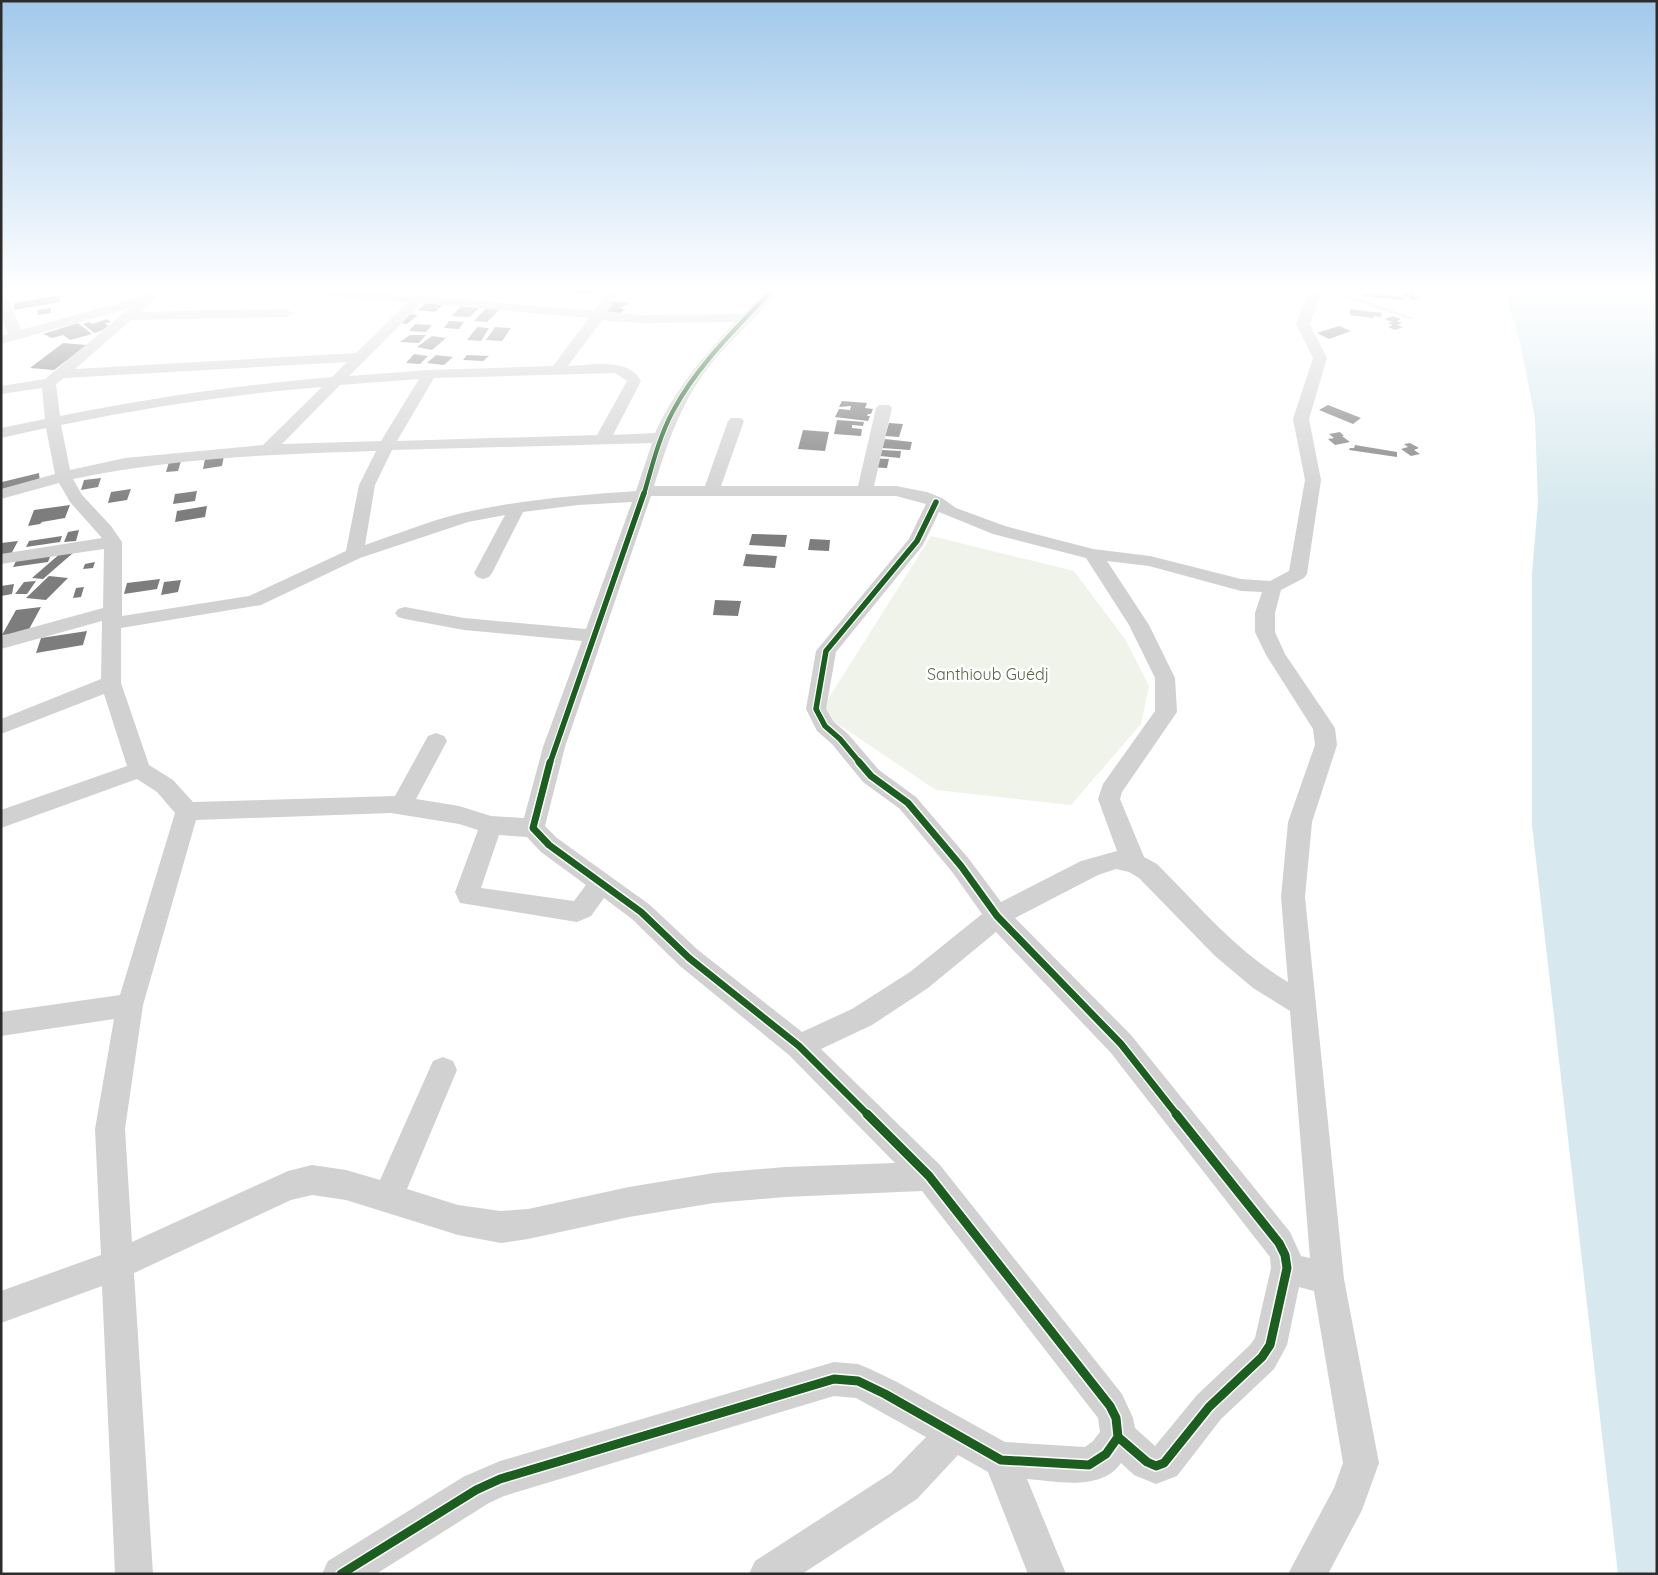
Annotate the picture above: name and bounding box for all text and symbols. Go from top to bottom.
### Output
park label: Santhioub Guédj [927,664,1049,684]

